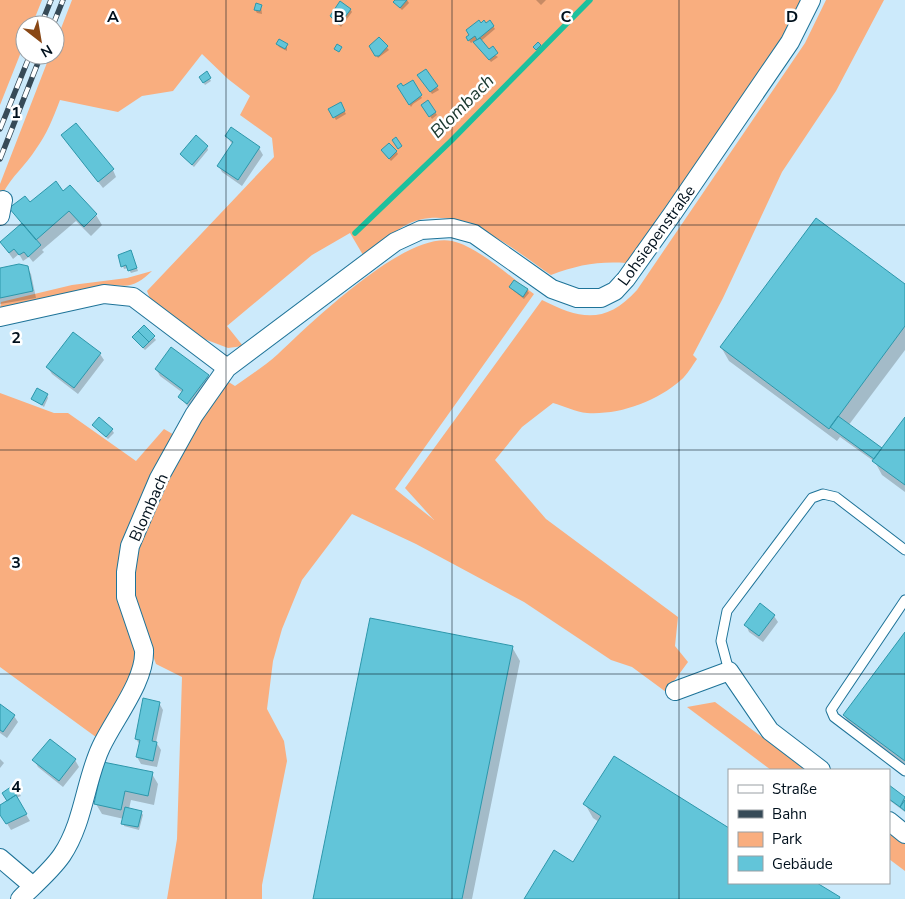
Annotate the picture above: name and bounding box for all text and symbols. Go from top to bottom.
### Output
text: A [107,6,119,28]
text: B [333,6,345,28]
text: C [561,6,572,28]
text: D [786,6,798,28]
north arrow [15,15,65,65]
text: N [37,40,56,62]
water label: Blombach [425,69,499,143]
text: 1 [11,102,21,124]
street label: Lohsiepenstraße [613,181,701,290]
text: 2 [11,327,21,349]
street label: Blombach [124,470,174,545]
text: 3 [11,552,21,574]
legend [728,769,890,884]
text: 4 [11,776,21,798]
text: Straße [772,779,817,799]
text: Bahn [772,804,807,824]
text: Park [772,829,802,849]
text: Gebäude [772,854,833,874]

